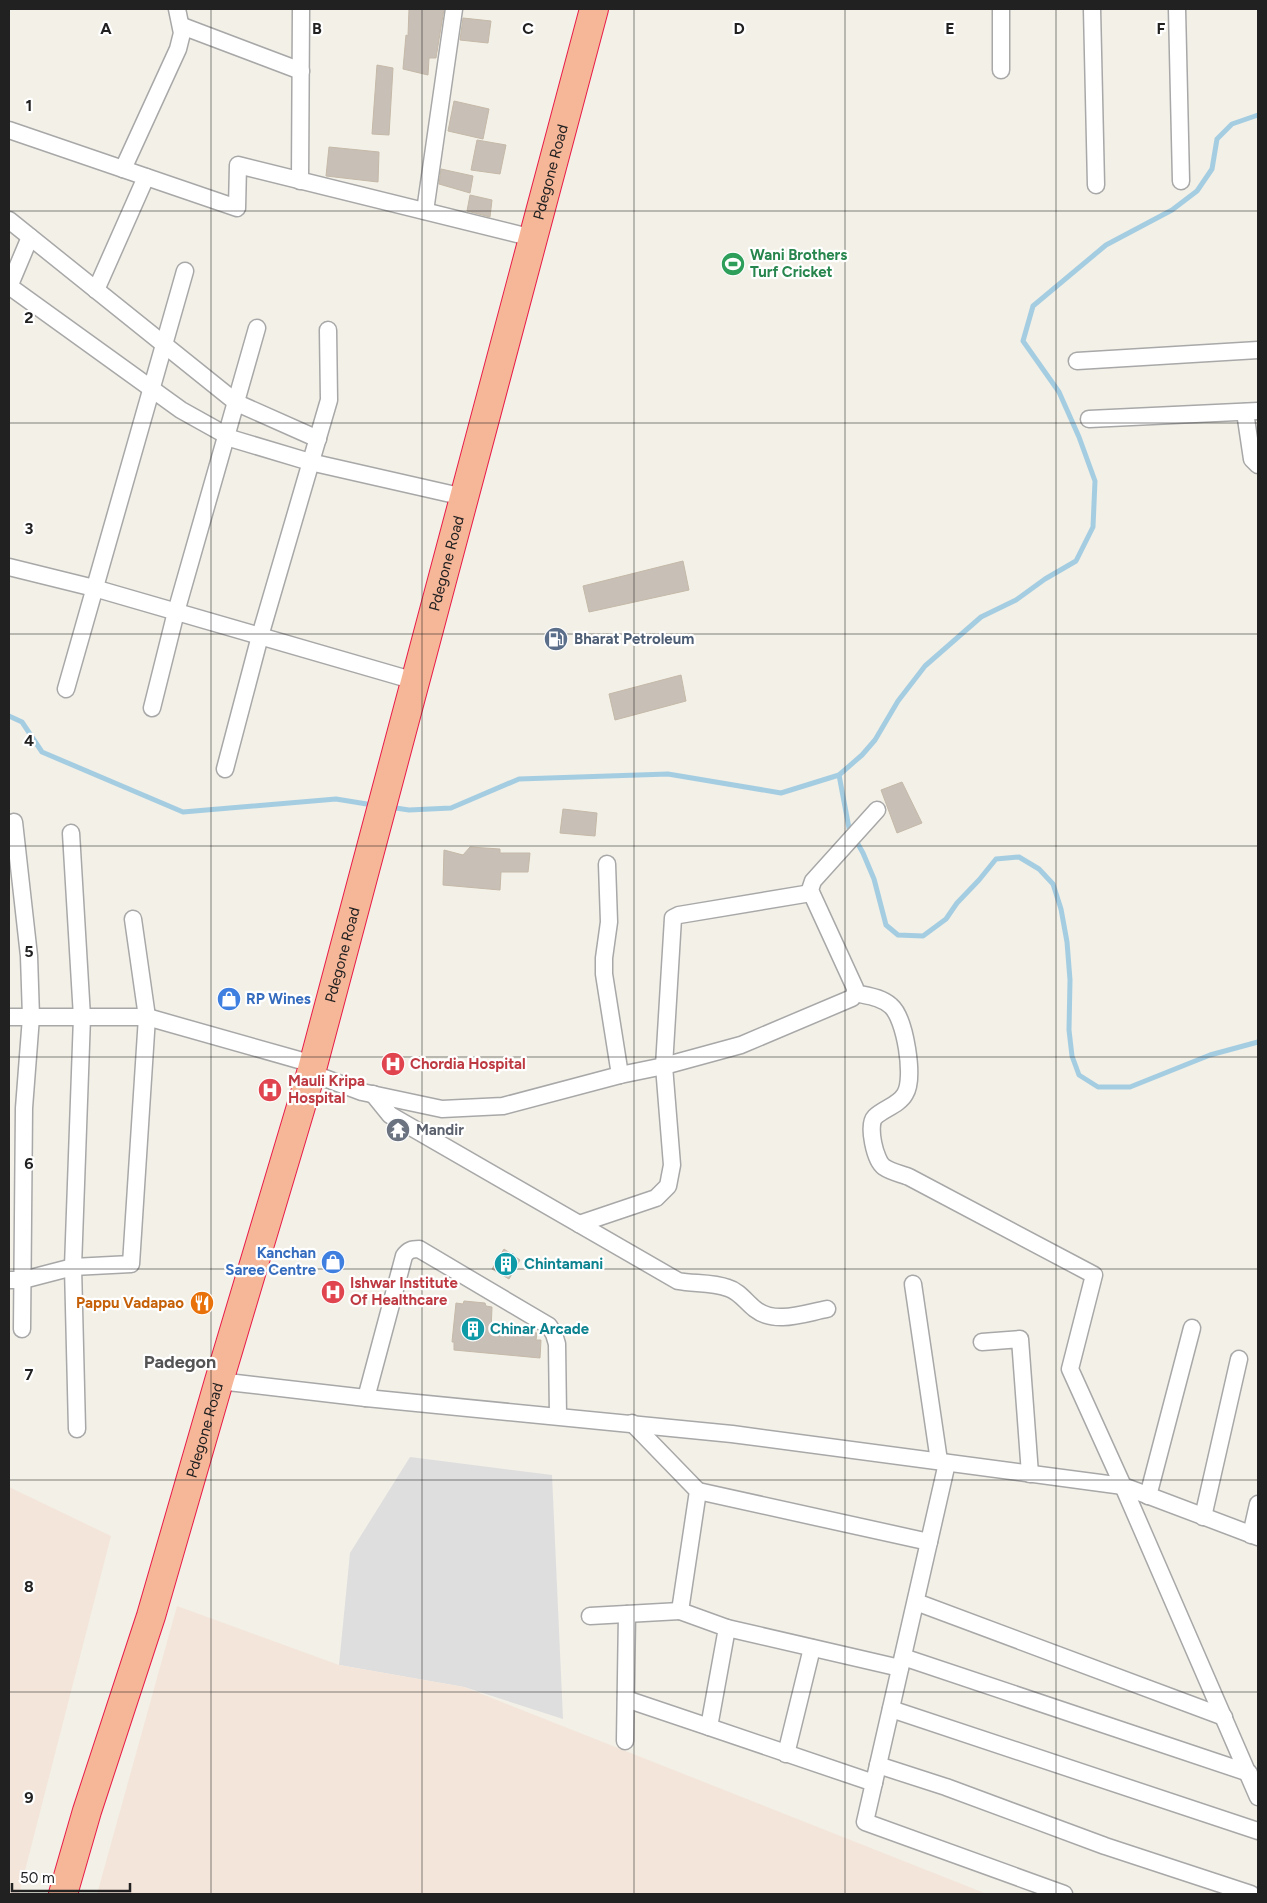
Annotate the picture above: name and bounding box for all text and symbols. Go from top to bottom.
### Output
text: A [100,19,112,38]
text: B [312,19,322,38]
text: C [522,19,534,38]
text: D [733,19,745,38]
text: E [945,19,955,38]
text: F [1157,19,1166,38]
text: 1 [26,96,32,115]
street label: Pdegone Road [529,122,572,222]
place label: Wani Brothers Turf Cricket [750,246,847,281]
sports icon: Wani Brothers Turf Cricket [720,251,746,277]
text: 2 [24,308,34,327]
street label: Pdegone Road [425,514,468,613]
text: 3 [25,519,34,538]
fuel station icon: Bharat Petroleum [543,626,569,652]
place label: Bharat Petroleum [574,630,694,648]
text: 4 [24,731,34,750]
street label: Pdegone Road [321,905,364,1004]
text: 5 [24,942,34,961]
shop icon: RP Wines [216,986,242,1012]
place label: RP Wines [246,990,311,1008]
hospital icon: Chordia Hospital [380,1051,406,1077]
place label: Chordia Hospital [410,1055,526,1073]
place label: Mauli Kripa Hospital [288,1072,365,1107]
hospital icon: Mauli Kripa Hospital [257,1077,283,1103]
temple icon: Mandir [385,1117,411,1143]
place label: Mandir [416,1121,464,1139]
text: 6 [24,1154,34,1173]
place label: Kanchan Saree Centre [225,1244,317,1279]
shop icon: Kanchan Saree Centre [320,1249,346,1275]
building icon: Chintamani [493,1251,519,1277]
place label: Chintamani [524,1255,603,1273]
place label: Ishwar Institute Of Healthcare [350,1274,458,1309]
hospital icon: Ishwar Institute Of Healthcare [320,1279,346,1305]
restaurant icon: Pappu Vadapao [189,1290,215,1316]
place label: Pappu Vadapao [76,1294,184,1312]
building icon: Chinar Arcade [460,1316,486,1342]
place label: Chinar Arcade [490,1320,590,1338]
district label: Padegon [144,1351,216,1373]
text: 7 [25,1365,34,1384]
street label: Pdegone Road [182,1381,227,1480]
text: 8 [24,1577,34,1596]
text: 9 [24,1788,34,1807]
scale bar [12,1860,130,1892]
text: 50 m [20,1869,55,1887]

